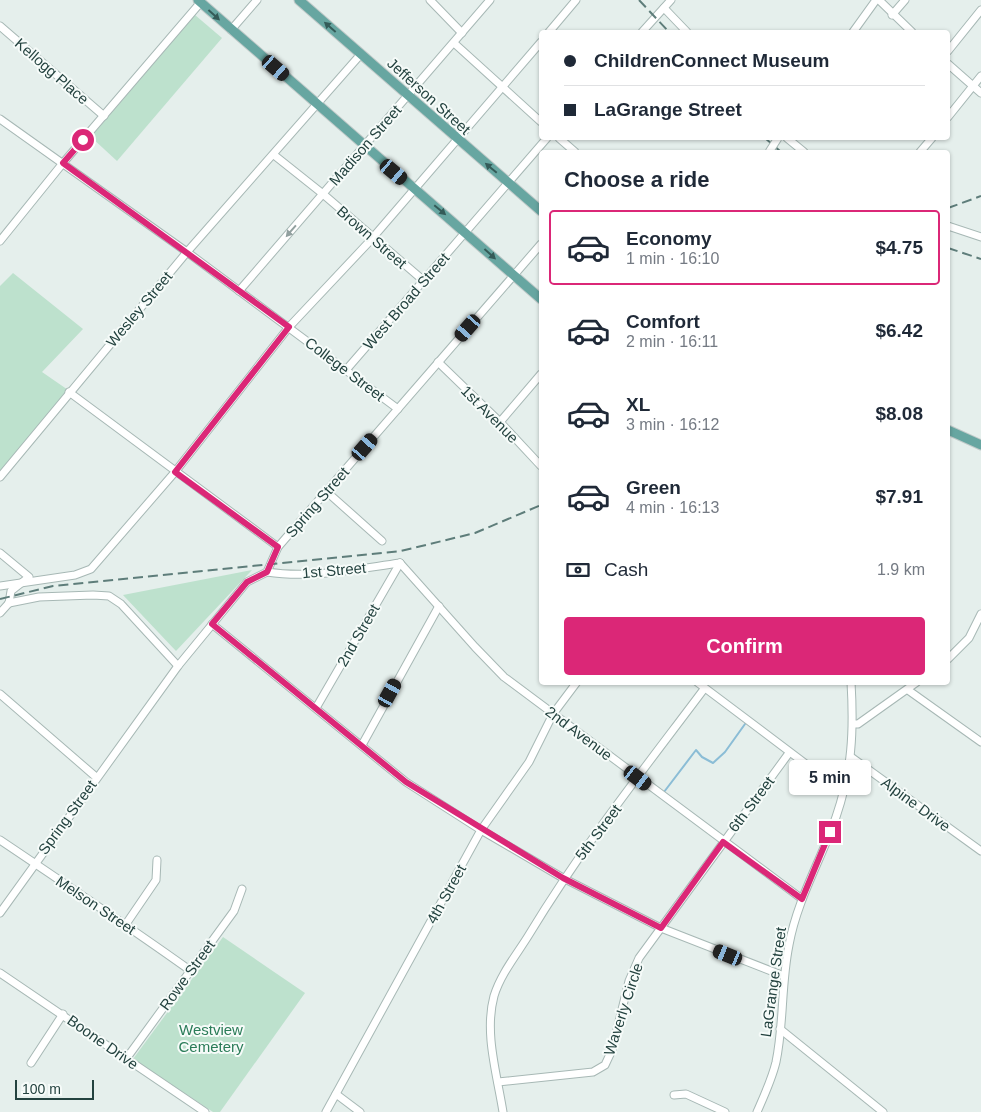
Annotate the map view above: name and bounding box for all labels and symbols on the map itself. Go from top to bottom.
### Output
one-way arrow [208,9,220,21]
one-way arrow [325,21,337,33]
street label: Kellogg Place [12,34,92,108]
car [259,52,292,84]
street label: Jefferson Street [384,54,475,138]
street label: Madison Street [325,101,405,189]
route start [72,129,94,151]
car [377,157,410,187]
one-way arrow [485,162,498,173]
street label: Brown Street [334,202,411,272]
one-way arrow [434,204,446,215]
one-way arrow [285,224,297,236]
one-way arrow [484,248,496,260]
street label: West Broad Street [359,249,453,353]
street label: Wesley Street [103,267,176,350]
car [452,312,483,344]
street label: College Street [302,334,389,405]
street label: 1st Avenue [458,382,522,446]
car [349,431,380,463]
street label: Spring Street [282,463,353,541]
street label: 1st Street [301,559,368,581]
street label: 2nd Street [333,600,383,669]
car [376,676,403,710]
street label: 2nd Avenue [542,702,616,764]
callout: 5 min [789,760,871,794]
car [621,763,654,793]
street label: 6th Street [725,772,778,835]
street label: Alpine Drive [878,773,954,835]
street label: Spring Street [34,776,100,857]
street label: 5th Street [572,800,625,863]
route end [819,821,841,843]
street label: 4th Street [423,861,470,927]
street label: Melson Street [53,872,140,938]
street label: LaGrange Street [757,925,789,1038]
street label: Rowe Street [156,936,219,1013]
car [711,942,744,968]
street label: Waverly Circle [600,961,646,1057]
street label: Boone Drive [64,1011,142,1073]
park label: Westview Cemetery [178,1021,244,1055]
scale bar [15,1077,94,1100]

